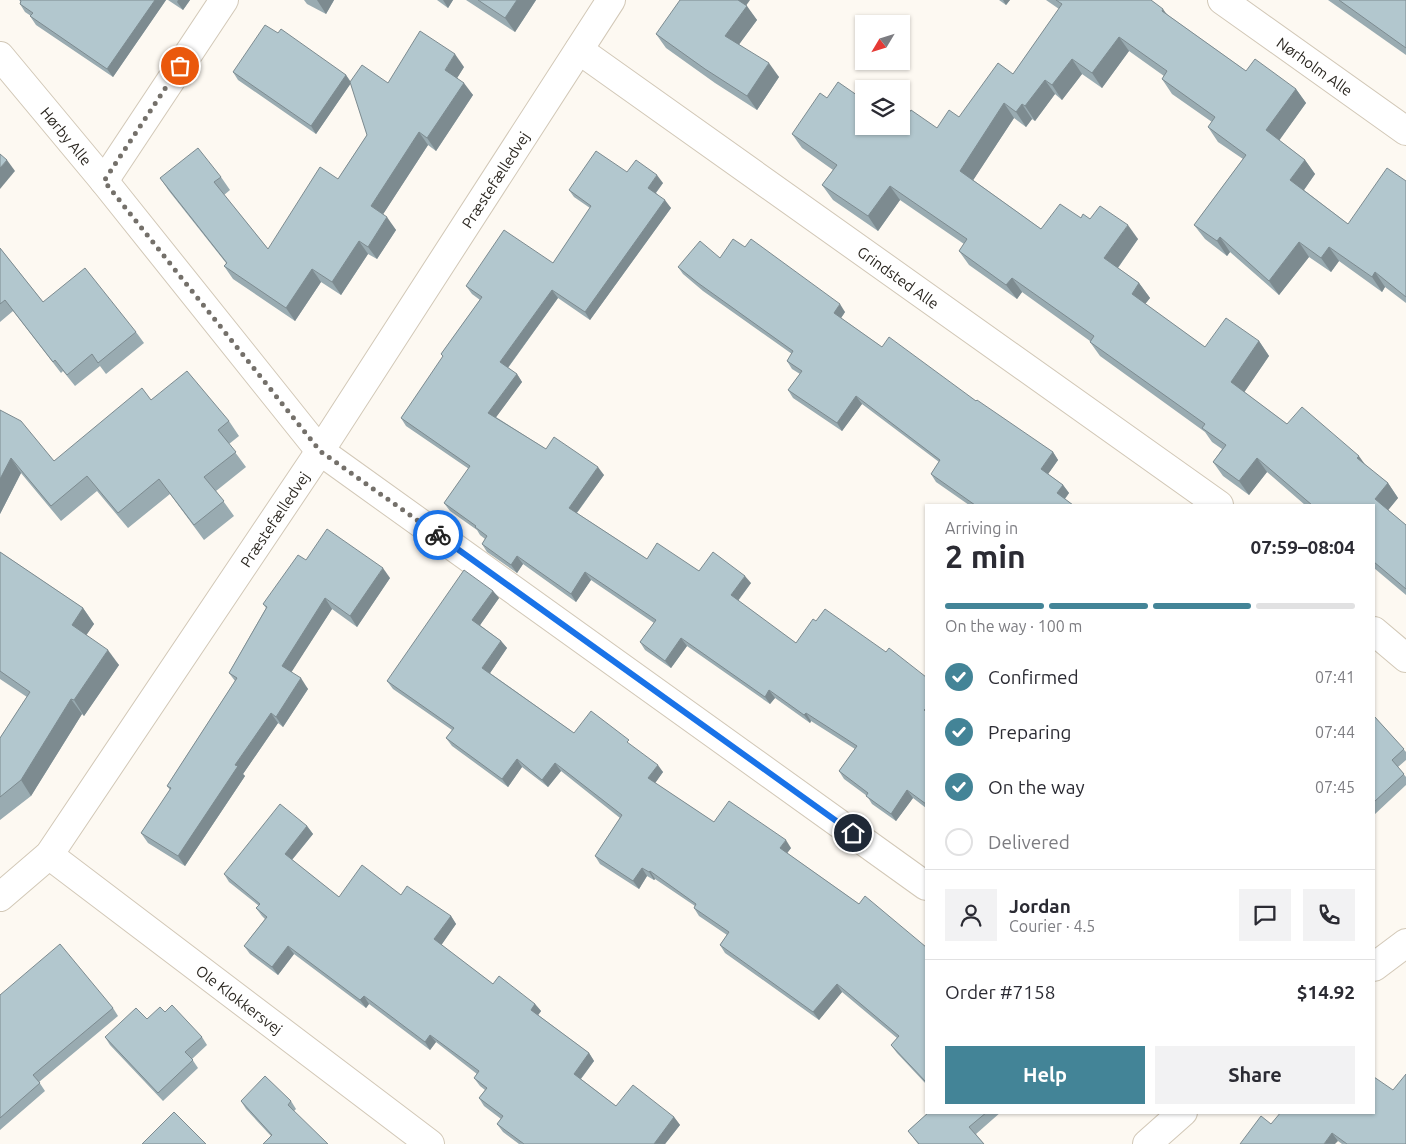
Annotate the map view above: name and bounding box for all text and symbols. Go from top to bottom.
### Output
north arrow [855,15,910,70]
map controls [855,15,910,135]
street label: Nørholm Alle [1274,33,1356,99]
pin [159,45,201,87]
icon: bag [166,52,194,80]
button: layers [855,80,910,135]
street label: Hørby Alle [38,103,96,168]
street label: Præstefælledvej [458,128,532,231]
street label: Grindsted Alle [855,243,942,312]
street label: Præstefælledvej [236,468,312,570]
courier [413,510,463,560]
text: Arriving in [945,519,1018,537]
icon: bike [424,521,452,549]
text: 07:59–08:04 [1250,536,1355,558]
text: 2 min [945,538,1026,574]
text: On the way · 100 m [945,617,1082,635]
icon: check [945,663,973,691]
text: Confirmed [988,666,1079,688]
text: 07:41 [1315,668,1355,686]
icon: check [945,718,973,746]
text: Preparing [988,721,1072,743]
text: 07:44 [1315,723,1355,741]
icon: check [945,773,973,801]
text: On the way [988,776,1085,798]
text: 07:45 [1315,778,1355,796]
pin [832,812,874,854]
icon: home [839,819,867,847]
text: Delivered [988,831,1070,853]
button: person [945,889,997,941]
button: chat [1239,889,1291,941]
button: phone [1303,889,1355,941]
text: Jordan [1009,895,1071,917]
text: Courier · 4.5 [1009,917,1095,935]
street label: Ole Klokkersvej [193,961,286,1038]
text: Order #7158 [945,981,1055,1003]
text: $14.92 [1297,981,1355,1003]
button: Help [945,1046,1145,1104]
button: Share [1155,1046,1355,1104]

